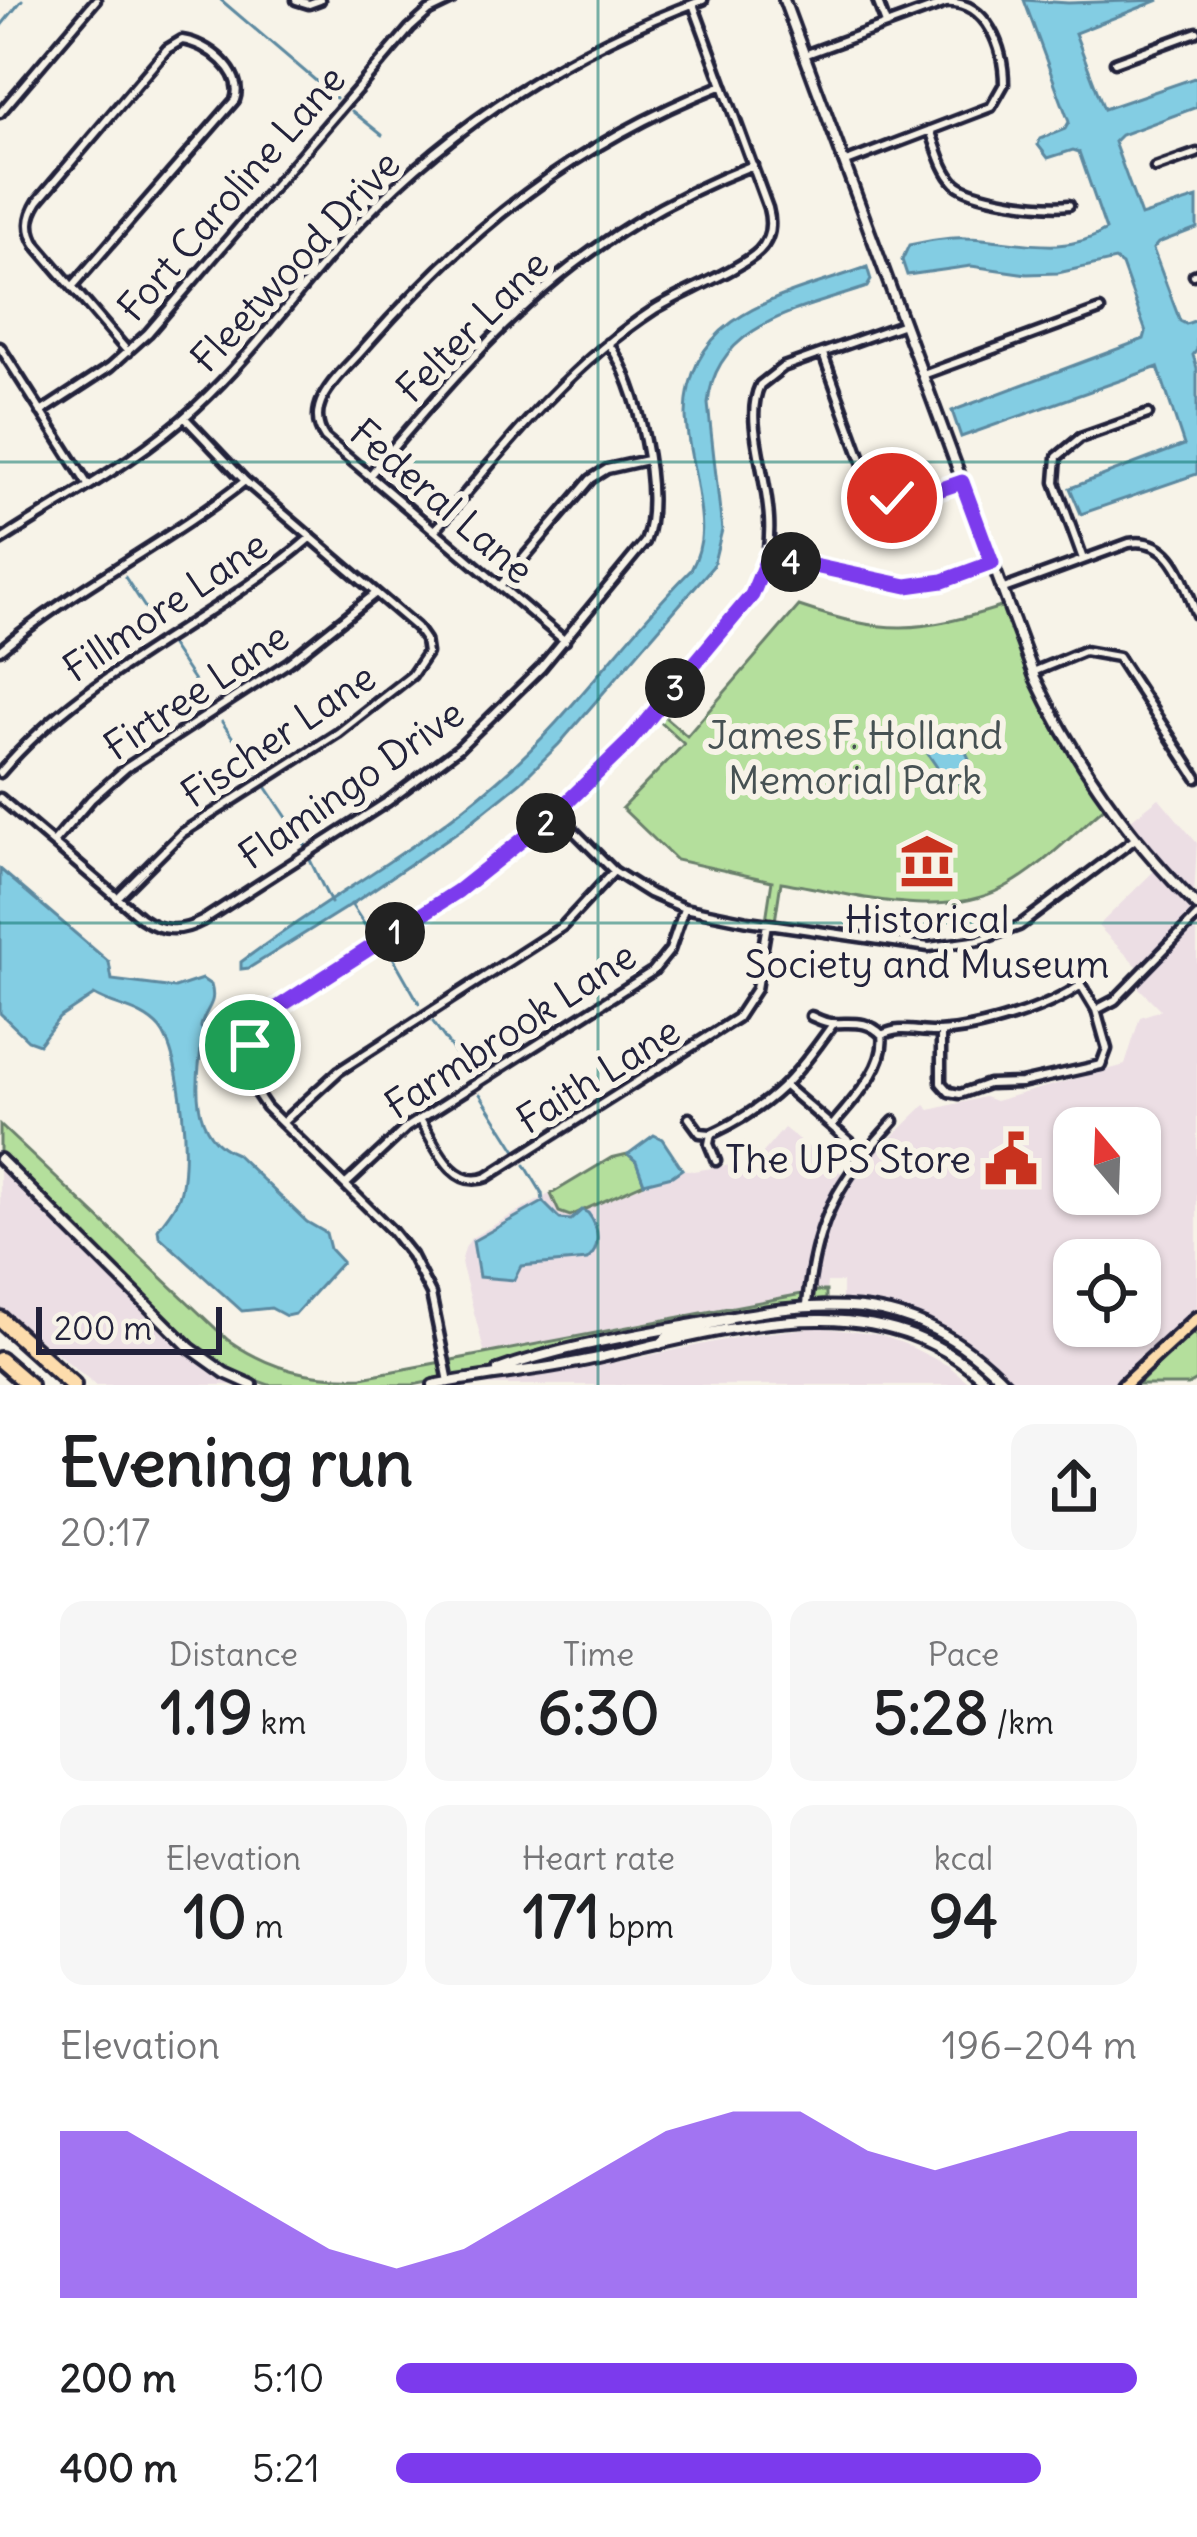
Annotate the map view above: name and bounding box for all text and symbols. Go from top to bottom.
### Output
street label: Fort Caroline Lane [107,55,356,331]
street label: Fleetwood Drive [180,140,410,382]
street label: Felter Lane [386,240,559,413]
street label: Federal Lane [340,408,544,594]
pin [841,447,943,549]
icon: check [859,465,925,531]
street label: Fillmore Lane [54,520,277,693]
pin: 4 [761,532,821,592]
text: 4 [781,541,801,583]
street label: Firtree Lane [94,612,298,771]
street label: Fischer Lane [172,652,385,818]
pin: 3 [645,658,705,718]
text: 3 [666,667,684,709]
street label: Flamingo Drive [229,689,473,880]
park label: James F. Holland Memorial Park [707,711,1003,805]
pin: 2 [516,793,576,853]
text: 2 [537,802,555,844]
museum icon: Historical Society and Museum [898,832,956,890]
place label: Historical Society and Museum [745,895,1109,989]
pin: 1 [365,902,425,962]
text: 1 [388,911,402,953]
street label: Farmbrook Lane [376,931,645,1130]
pin [199,994,301,1096]
street label: Faith Lane [508,1006,689,1145]
icon: arrive [217,1012,283,1078]
north arrow [1053,1107,1161,1215]
map controls [1053,1107,1161,1347]
public building icon: The UPS Store [982,1130,1040,1188]
place label: The UPS Store [725,1135,971,1184]
button: locate [1053,1239,1161,1347]
scale bar [36,1301,222,1354]
text: 200 m [54,1307,152,1349]
text: Evening run [60,1421,413,1504]
button: share [1011,1424,1137,1550]
text: 20:17 [60,1508,150,1557]
text: Distance [169,1633,298,1675]
text: Time [563,1633,634,1675]
text: Pace [928,1633,999,1675]
text: 1.19 [161,1675,253,1750]
text: 6:30 [538,1675,659,1750]
text: 5:28 [873,1675,988,1750]
text: km [253,1701,306,1743]
text: /km [988,1701,1054,1743]
text: Elevation [166,1837,301,1879]
text: Heart rate [522,1837,675,1879]
text: kcal [934,1837,993,1879]
text: 10 [183,1879,247,1954]
text: 171 [523,1879,600,1954]
text: 94 [929,1879,998,1954]
text: m [247,1905,284,1947]
text: bpm [600,1905,674,1947]
text: Elevation [60,2021,220,2070]
text: 196–204 m [941,2021,1137,2070]
text: 200 m [60,2354,176,2403]
text: 5:10 [252,2354,324,2403]
text: 400 m [60,2444,177,2493]
text: 5:21 [252,2444,320,2493]

